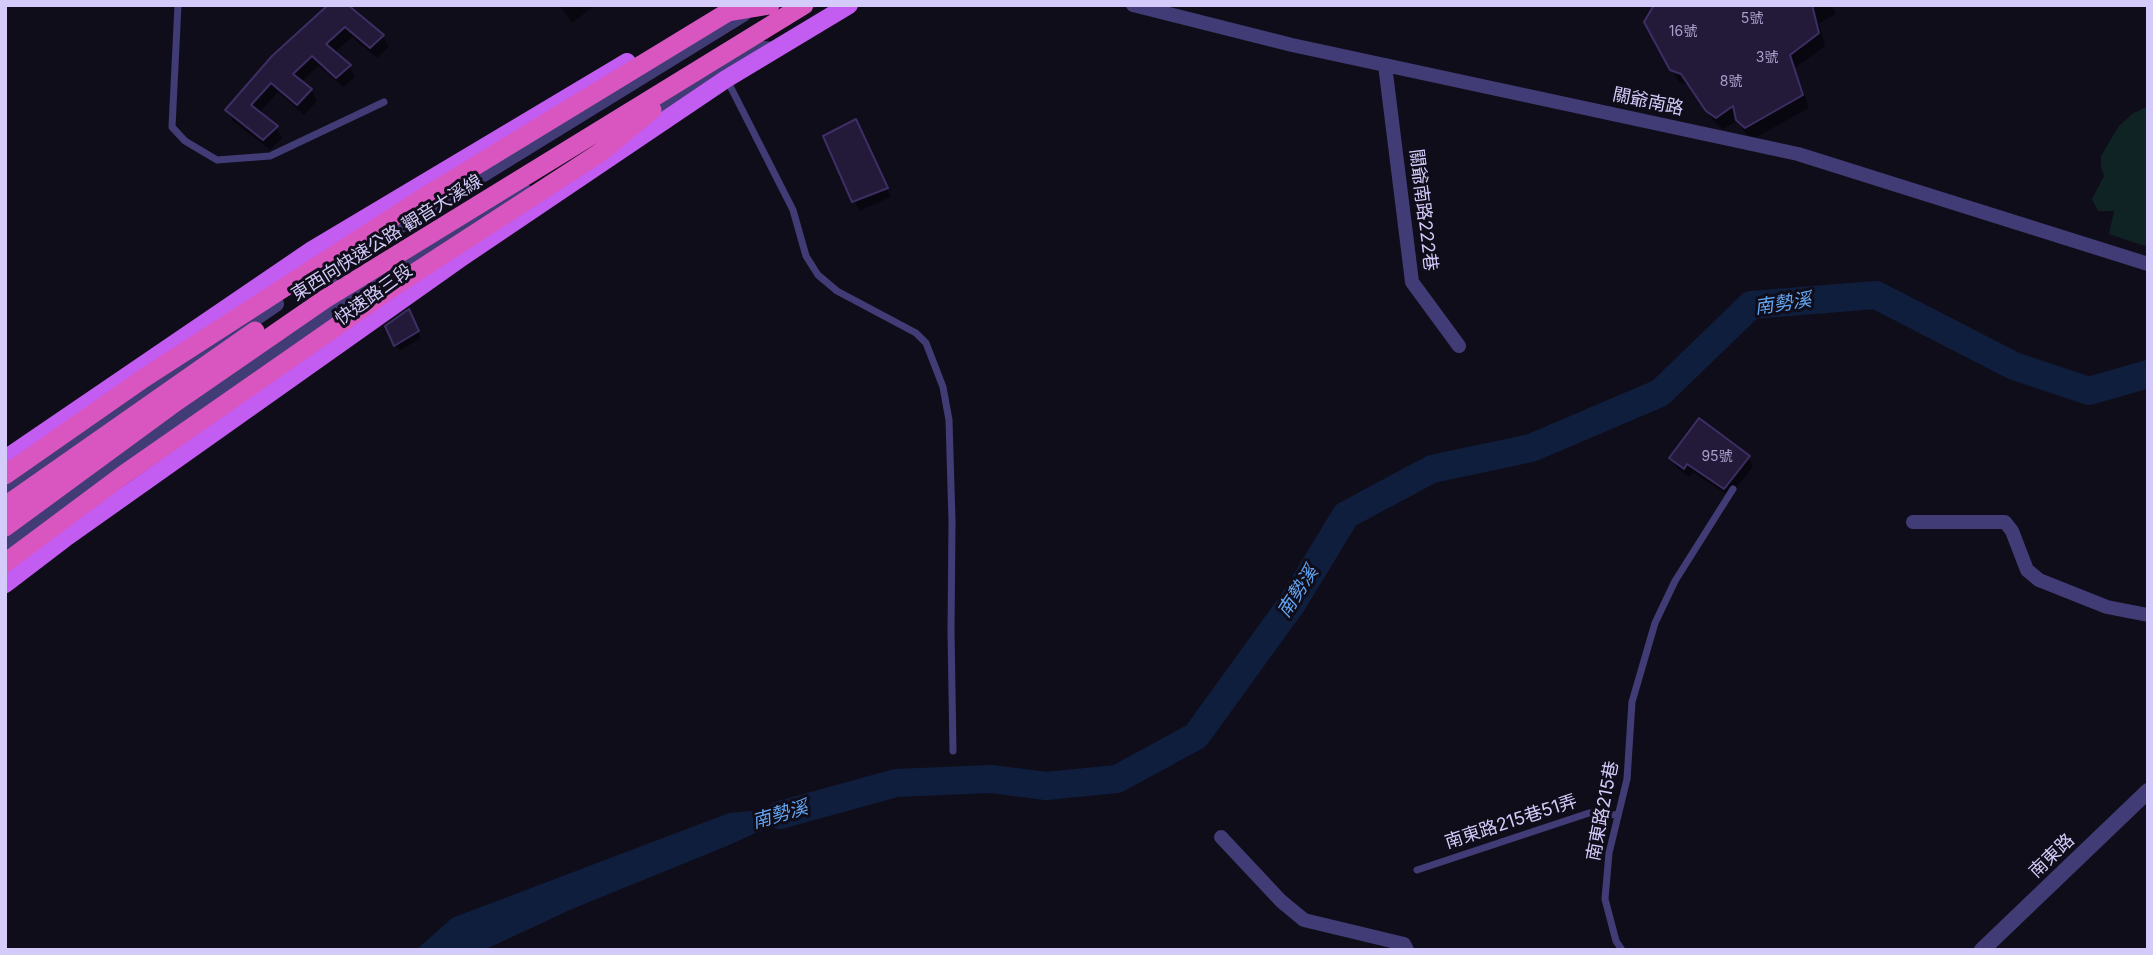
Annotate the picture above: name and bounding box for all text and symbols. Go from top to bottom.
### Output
house number: 5號 [1741,11,1763,27]
house number: 16號 [1669,24,1697,40]
house number: 3號 [1756,50,1778,66]
house number: 8號 [1720,74,1742,90]
street label: 關爺南路 [1611,84,1685,120]
street label: 關爺南路222巷 [1405,148,1441,272]
street label: 東西向快速公路 觀音大溪線 [288,170,486,306]
street label: 快速路三段 [331,260,417,330]
water label: 南勢溪 [1753,289,1813,319]
house number: 95號 [1701,449,1733,465]
water label: 南勢溪 [1273,562,1323,622]
street label: 南東路215巷 [1583,759,1623,863]
street label: 南東路215巷51弄 [1442,790,1580,854]
water label: 南勢溪 [749,796,811,834]
street label: 南東路 [2025,829,2079,883]

